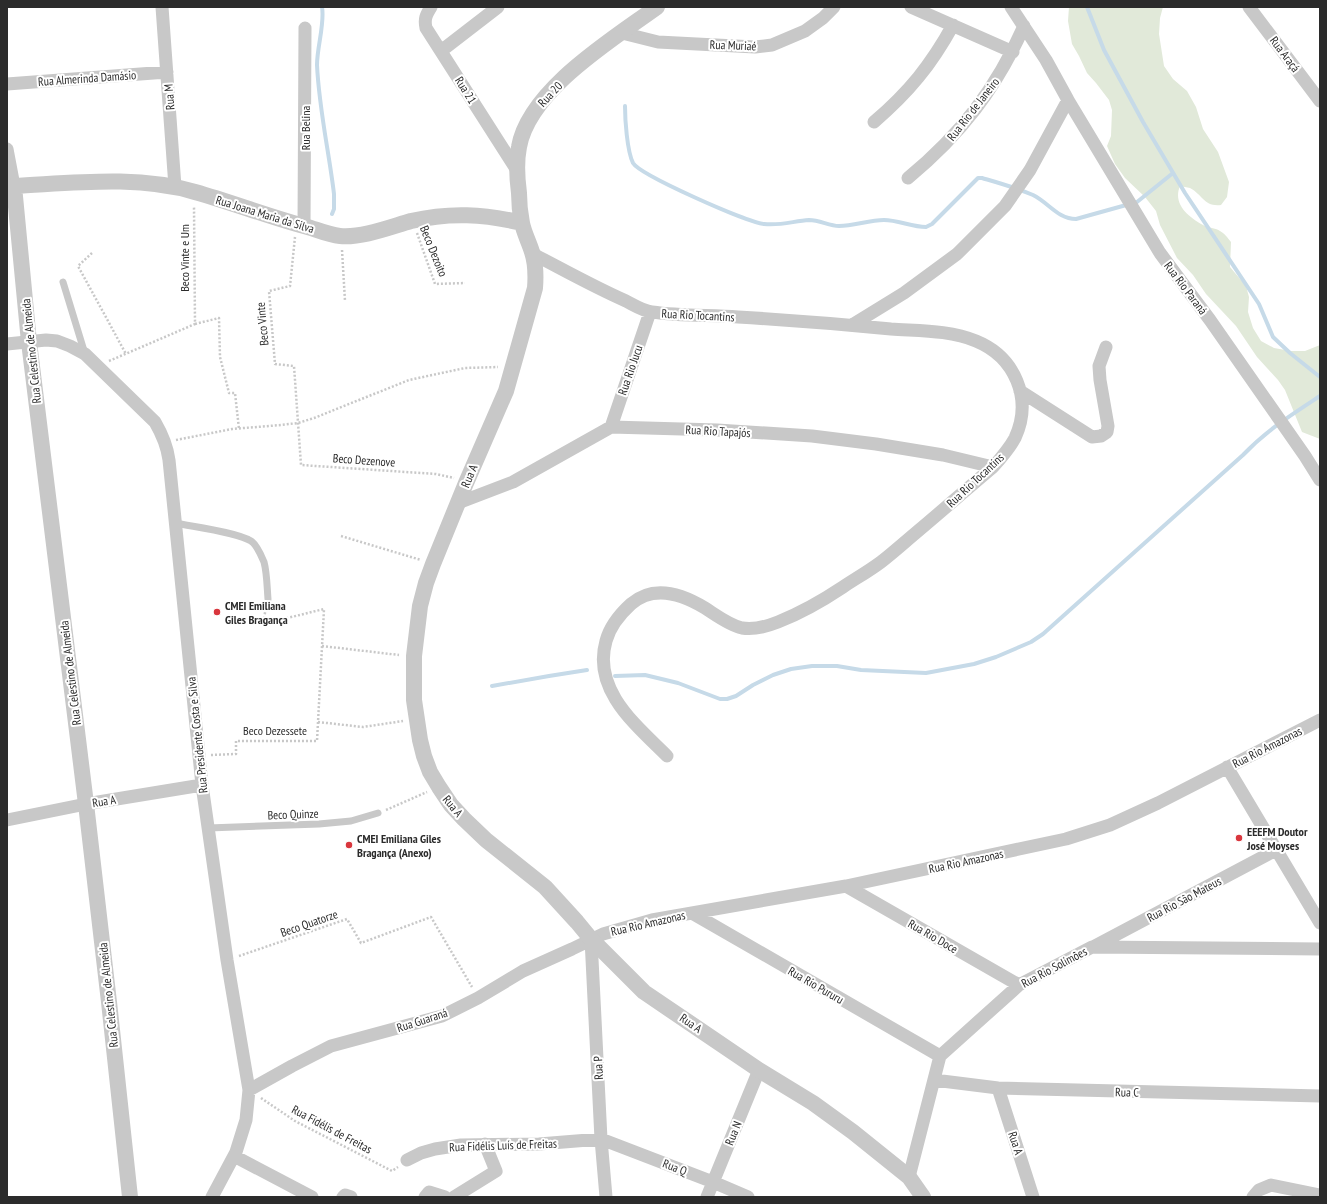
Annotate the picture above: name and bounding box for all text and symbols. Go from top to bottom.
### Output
street label: Rua Araçá [1267,33,1303,75]
street label: Rua Muriaé [709,37,757,53]
street label: Rua Almerinda Damásio [37,67,137,89]
street label: Rua 21 [452,74,480,106]
street label: Rua Rio de Janeiro [944,74,1002,144]
street label: Rua 20 [535,78,565,110]
street label: Rua M [161,84,177,110]
street label: Rua Belina [298,106,313,150]
street label: Rua Joana Maria da Silva [214,192,316,236]
street label: Beco Dezoito [417,223,451,279]
street label: Beco Vinte e Um [177,224,192,292]
street label: Rua Rio Paraná [1161,259,1211,318]
street label: Rua Celestino de Almeida [18,298,44,404]
street label: Beco Vinte [253,302,271,346]
street label: Rua Rio Tocantins [661,306,735,324]
street label: Rua Rio Jucu [614,343,646,397]
street label: Rua Rio Tapajós [685,422,751,440]
street label: Beco Dezenove [332,450,396,470]
street label: Rua Rio Tocantins [943,450,1007,510]
street label: Rua A [457,462,481,490]
place label: CMEI Emiliana Giles Bragança [225,598,288,627]
marker: CMEI Emiliana Giles Bragança [212,607,222,617]
street label: Rua Celestino de Almeida [56,620,84,726]
street label: Rua Presidente Costa e Silva [183,676,211,794]
street label: Beco Dezessete [243,723,307,738]
street label: Rua Rio Amazonas [1230,723,1304,771]
street label: Rua A [91,792,117,810]
street label: Rua A [440,792,466,820]
street label: Beco Quinze [267,806,319,822]
place label: EEEFM Doutor José Moyses [1246,824,1308,853]
place label: CMEI Emiliana Giles Bragança (Anexo) [357,831,441,860]
marker: EEEFM Doutor José Moyses [1234,833,1244,843]
marker: CMEI Emiliana Giles Bragança (Anexo) [344,840,354,850]
street label: Rua Rio Amazonas [927,846,1005,876]
street label: Rua Rio São Mateus [1144,873,1224,925]
street label: Beco Quatorze [278,906,340,940]
street label: Rua Rio Amazonas [609,907,687,939]
street label: Rua Rio Doce [905,916,961,956]
street label: Rua Celestino de Almeida [95,942,121,1048]
street label: Rua Rio Solimões [1019,943,1089,991]
street label: Rua Rio Pururu [786,963,846,1007]
street label: Rua Guaraná [395,1005,449,1035]
street label: Rua A [677,1010,705,1036]
street label: Rua P [590,1055,606,1080]
street label: Rua C [1115,1084,1140,1100]
street label: Rua Fidélis de Freitas [289,1102,375,1156]
street label: Rua N [721,1119,745,1147]
street label: Rua A [1005,1129,1027,1157]
street label: Rua Fidélis Luís de Freitas [449,1136,557,1154]
street label: Rua Q [661,1156,690,1179]

